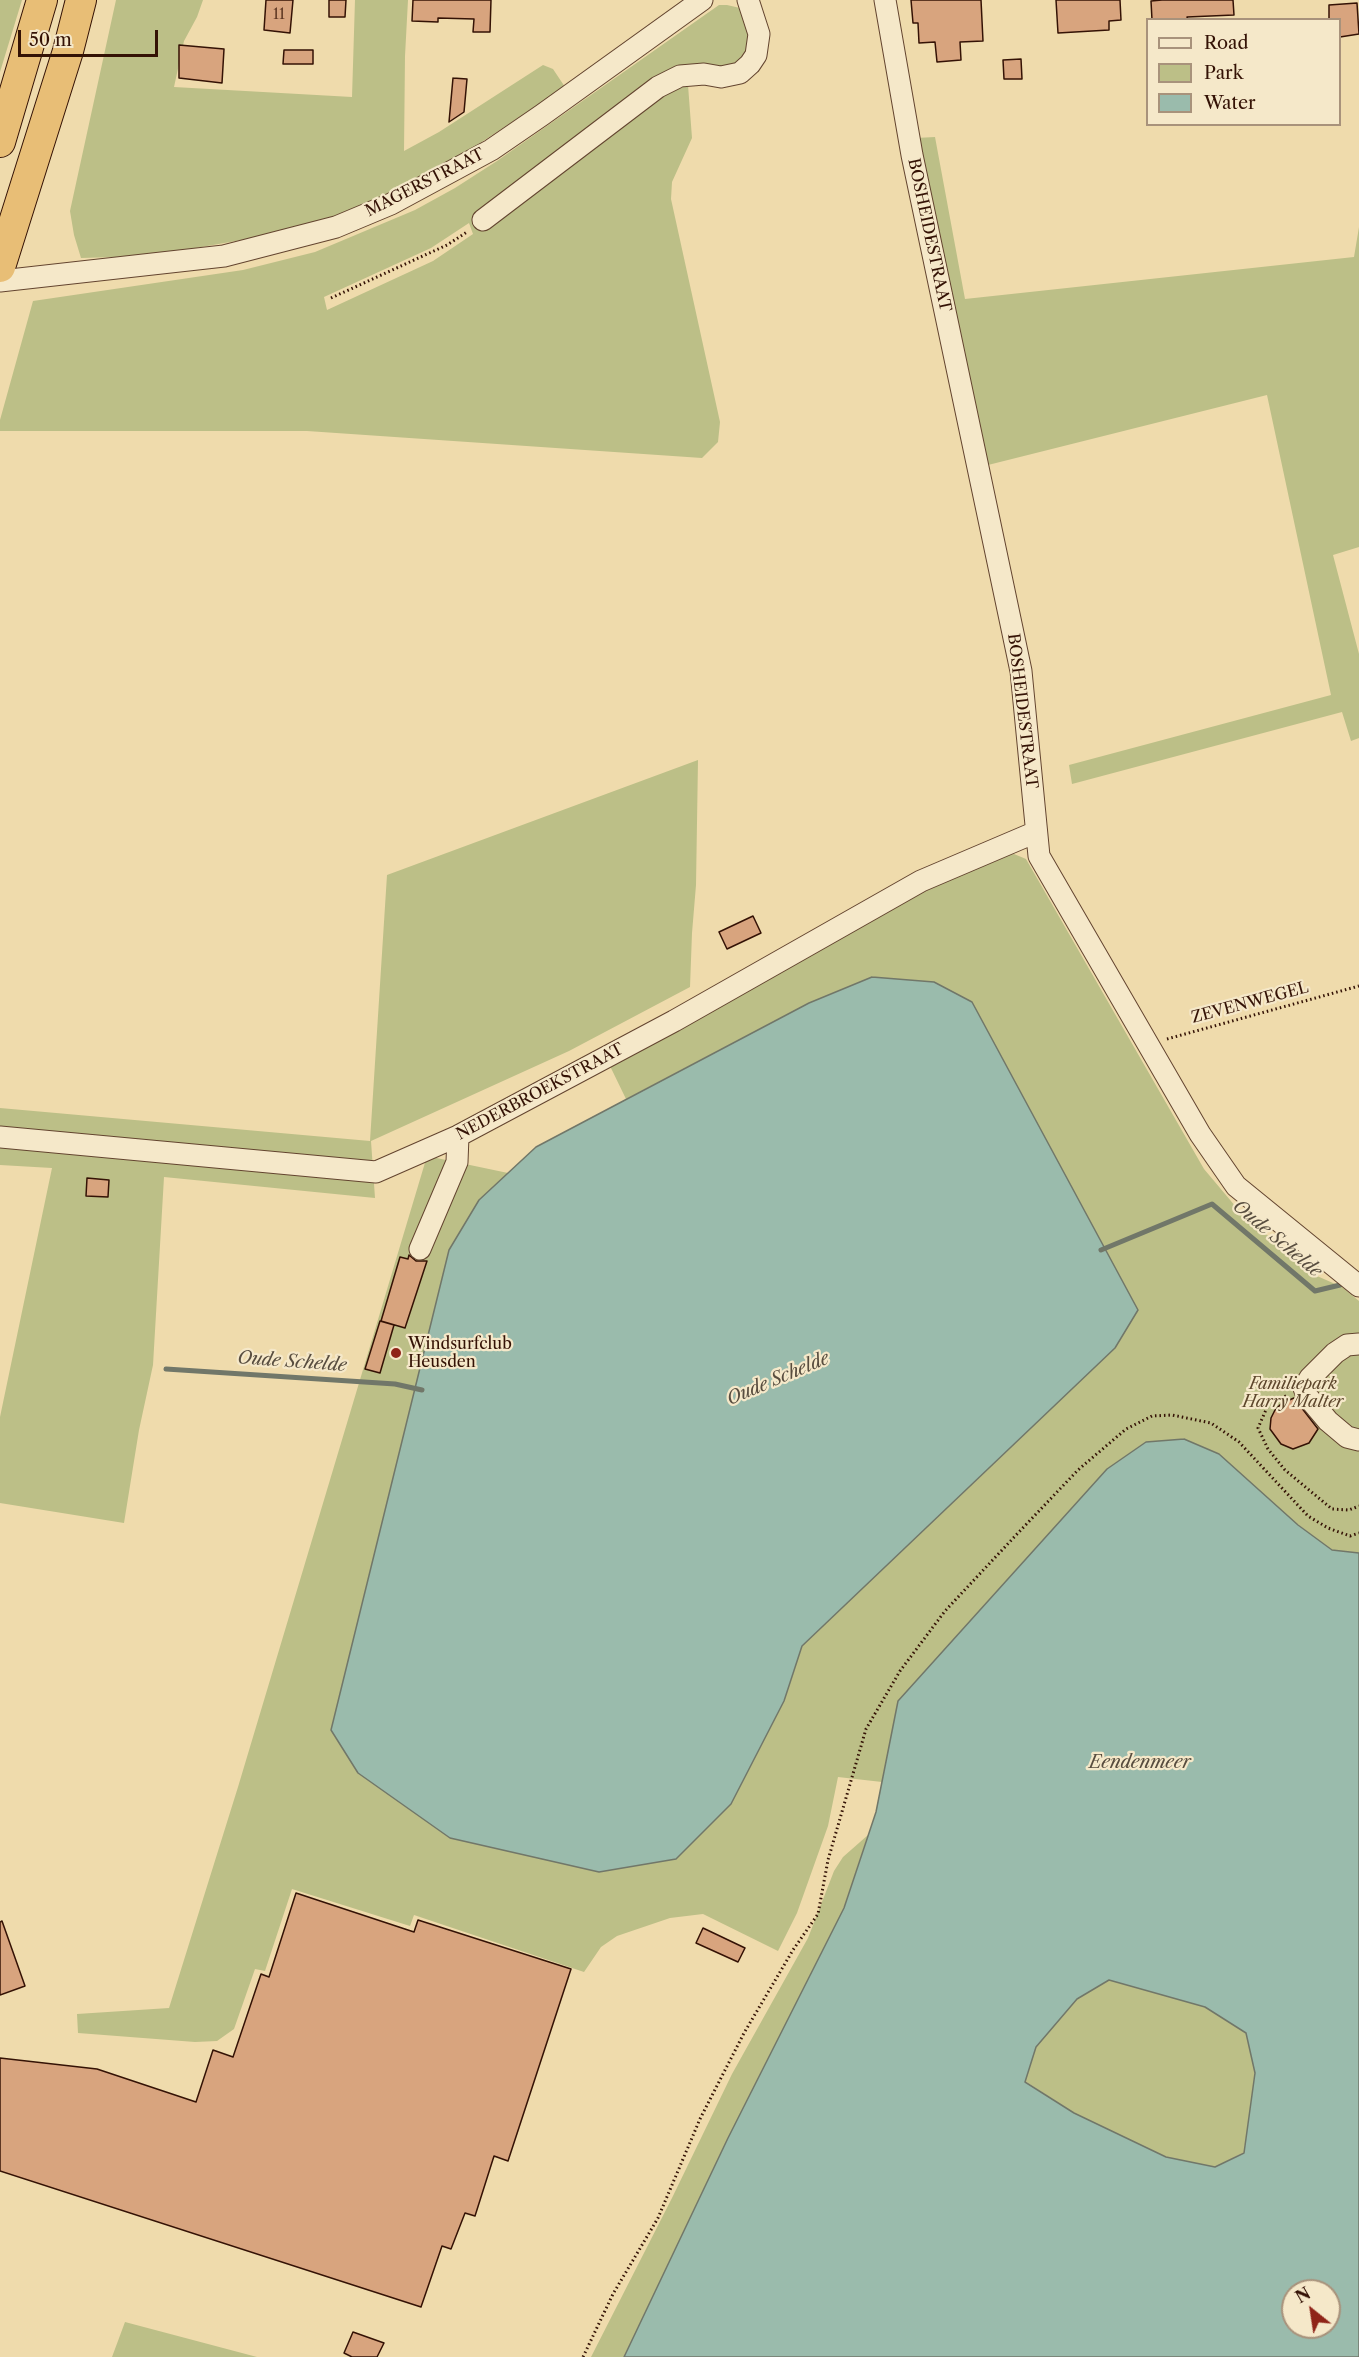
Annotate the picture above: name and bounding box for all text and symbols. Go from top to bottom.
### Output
house number: 11 [273,7,285,23]
scale bar [21,18,160,56]
legend [1146,18,1341,126]
text: 50 m [29,29,72,51]
text: Road [1204,32,1249,54]
text: Park [1204,62,1243,84]
text: Water [1204,92,1256,114]
street label: MAGERSTRAAT [362,145,488,221]
street label: BOSHEIDESTRAAT [903,157,955,313]
street label: BOSHEIDESTRAAT [1003,632,1041,790]
street label: ZEVENWEGEL [1189,978,1311,1028]
street label: NEDERBROEKSTRAAT [453,1040,627,1144]
water label: Oude Schelde [1228,1196,1326,1282]
place label: Windsurfclub Heusden [408,1334,512,1372]
marker: Windsurfclub Heusden [389,1346,403,1360]
water label: Oude Schelde [237,1347,347,1377]
water label: Oude Schelde [723,1348,833,1410]
park label: Familiepark Harry Malter [1243,1374,1343,1412]
water label: Eendenmeer [1089,1752,1191,1774]
north arrow [1281,2279,1341,2339]
text: N [1292,2283,1314,2307]

